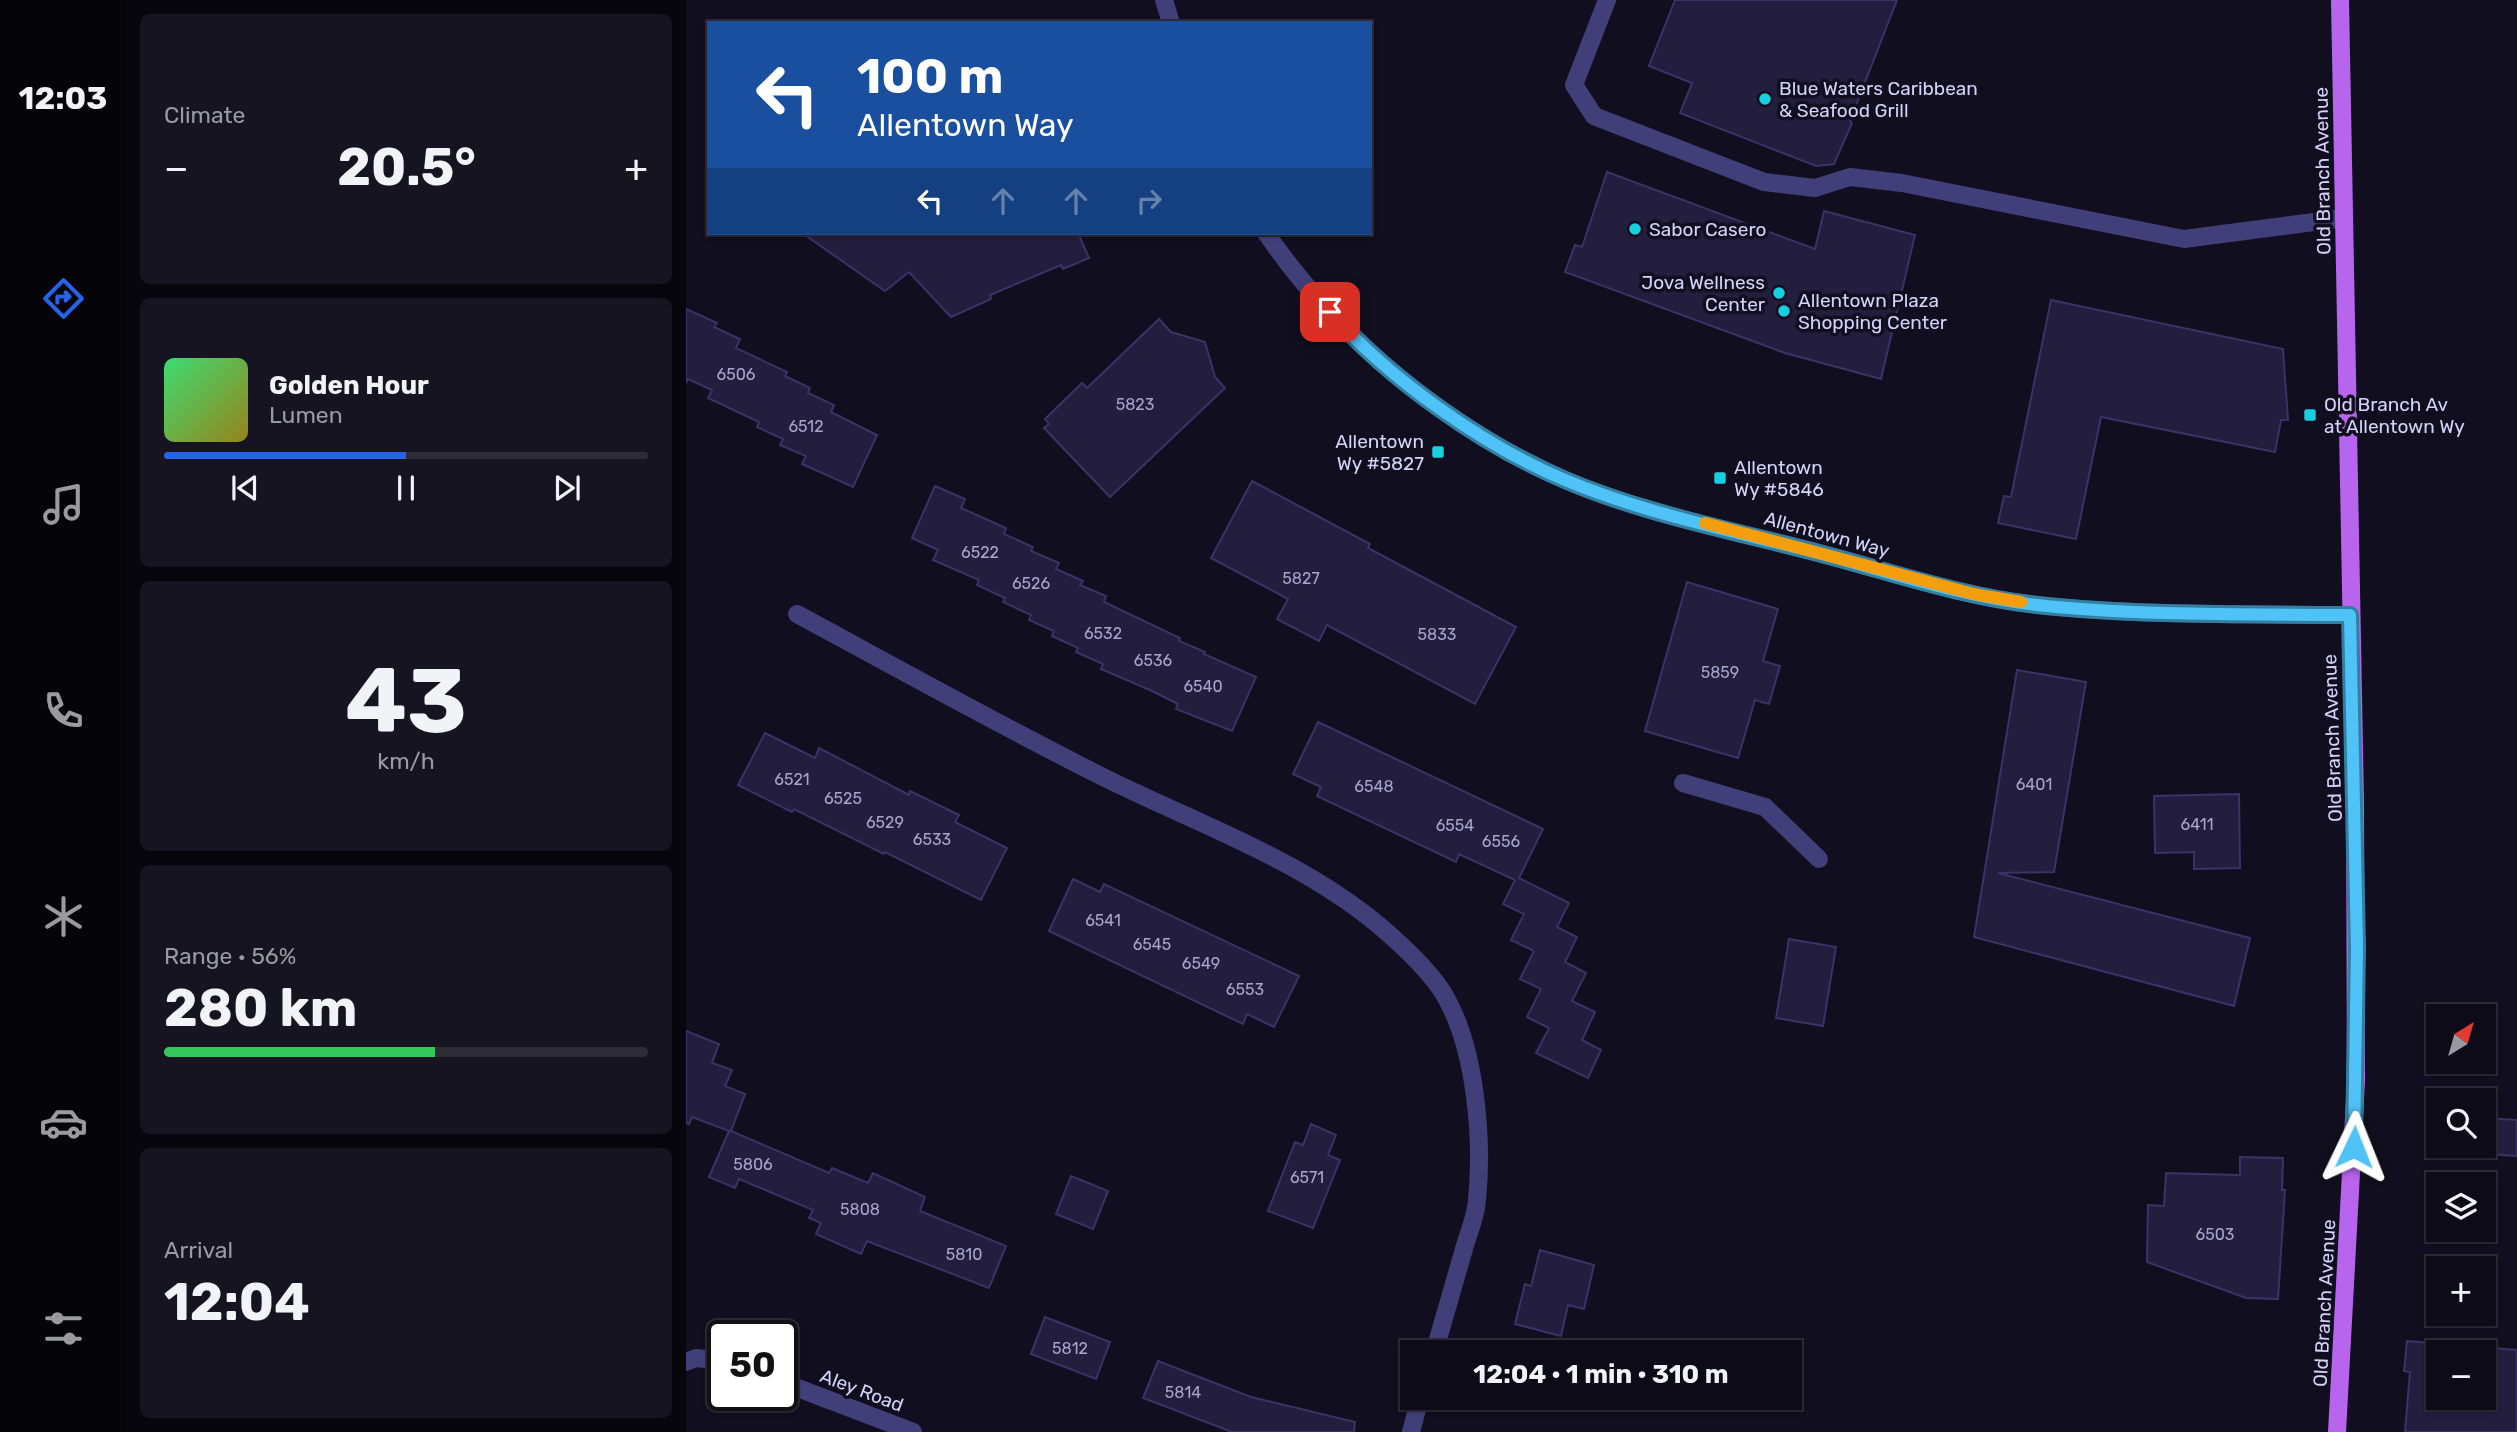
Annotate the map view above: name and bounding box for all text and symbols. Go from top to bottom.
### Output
text: 100 m [857,47,1003,105]
icon: left [742,49,833,140]
place label: Blue Waters Caribbean & Seafood Grill [1779,77,1978,122]
text: 12:03 [19,79,107,117]
street label: Old Branch Avenue [2310,87,2335,255]
marker: Blue Waters Caribbean & Seafood Grill [1757,91,1773,107]
text: Climate [164,101,245,129]
text: Allentown Way [857,106,1074,144]
text: 20.5° [337,136,476,198]
text: − [164,145,189,191]
text: + [624,145,648,191]
icon: left [911,182,949,220]
icon: ahead [984,182,1022,220]
icon: ahead [1057,182,1095,220]
icon: right [1130,182,1168,220]
place label: Sabor Casero [1649,218,1766,241]
marker: Sabor Casero [1627,221,1643,237]
place label: Jova Wellness Center [1641,271,1766,316]
icon: directions [39,274,88,323]
pin [1300,282,1360,342]
marker: Jova Wellness Center [1771,285,1787,301]
place label: Allentown Plaza Shopping Center [1798,289,1948,334]
icon: arrive [1311,293,1349,331]
marker: Allentown Plaza Shopping Center [1776,303,1792,319]
house number: 6506 [717,365,756,384]
text: Golden Hour [269,370,429,401]
place label: Old Branch Av at Allentown Wy [2324,393,2465,438]
house number: 5823 [1116,395,1154,414]
text: Lumen [269,401,343,429]
marker: Old Branch Av at Allentown Wy [2302,407,2318,423]
house number: 6512 [788,417,824,436]
place label: Allentown Wy #5827 [1335,430,1424,475]
marker: Allentown Wy #5827 [1430,444,1446,460]
place label: Allentown Wy #5846 [1734,456,1824,501]
icon: previous [226,469,264,507]
icon: pause [387,469,425,507]
icon: next [548,469,586,507]
marker: Allentown Wy #5846 [1712,470,1728,486]
icon: music [39,480,88,529]
street label: Allentown Way [1762,507,1892,562]
house number: 6522 [961,543,999,562]
house number: 5827 [1282,569,1320,588]
house number: 6526 [1012,574,1050,593]
house number: 6532 [1084,624,1122,643]
house number: 5833 [1418,625,1456,644]
text: 43 [345,647,467,755]
house number: 6536 [1134,651,1173,670]
street label: Old Branch Avenue [2318,654,2347,822]
house number: 5859 [1701,663,1739,682]
house number: 6540 [1183,677,1223,696]
icon: phone [39,686,88,735]
text: km/h [377,747,435,775]
house number: 6521 [774,770,810,789]
house number: 6401 [2016,775,2052,794]
house number: 6548 [1354,777,1394,796]
house number: 6525 [824,789,862,808]
house number: 6529 [866,813,904,832]
house number: 6411 [2181,815,2213,834]
house number: 6554 [1436,816,1474,835]
house number: 6533 [913,830,951,849]
house number: 6556 [1482,832,1520,851]
icon: climate [39,892,88,941]
house number: 6541 [1085,911,1121,930]
house number: 6545 [1133,935,1171,954]
text: Range · 56% [164,942,296,970]
house number: 6549 [1182,954,1220,973]
text: 280 km [164,977,358,1039]
house number: 6553 [1226,980,1264,999]
north arrow [2426,1004,2496,1074]
map controls [2426,1004,2496,1410]
button: search [2426,1088,2496,1158]
icon: car [39,1098,88,1147]
position arrow [2317,1110,2391,1184]
house number: 5806 [733,1155,773,1174]
house number: 6571 [1290,1168,1324,1187]
button: layers [2426,1172,2496,1242]
house number: 5808 [840,1200,880,1219]
street label: Old Branch Avenue [2309,1219,2340,1387]
house number: 6503 [2196,1225,2234,1244]
text: Arrival [164,1236,233,1264]
house number: 5810 [946,1245,982,1264]
button: + [2426,1256,2496,1326]
text: 12:04 [164,1271,310,1333]
icon: filters [39,1304,88,1353]
speed limit sign: 50 [707,1320,798,1411]
house number: 5812 [1052,1339,1088,1358]
button: − [2426,1340,2496,1410]
text: 12:04 · 1 min · 310 m [1473,1359,1729,1390]
street label: Aley Road [817,1364,907,1417]
house number: 5814 [1165,1383,1201,1402]

